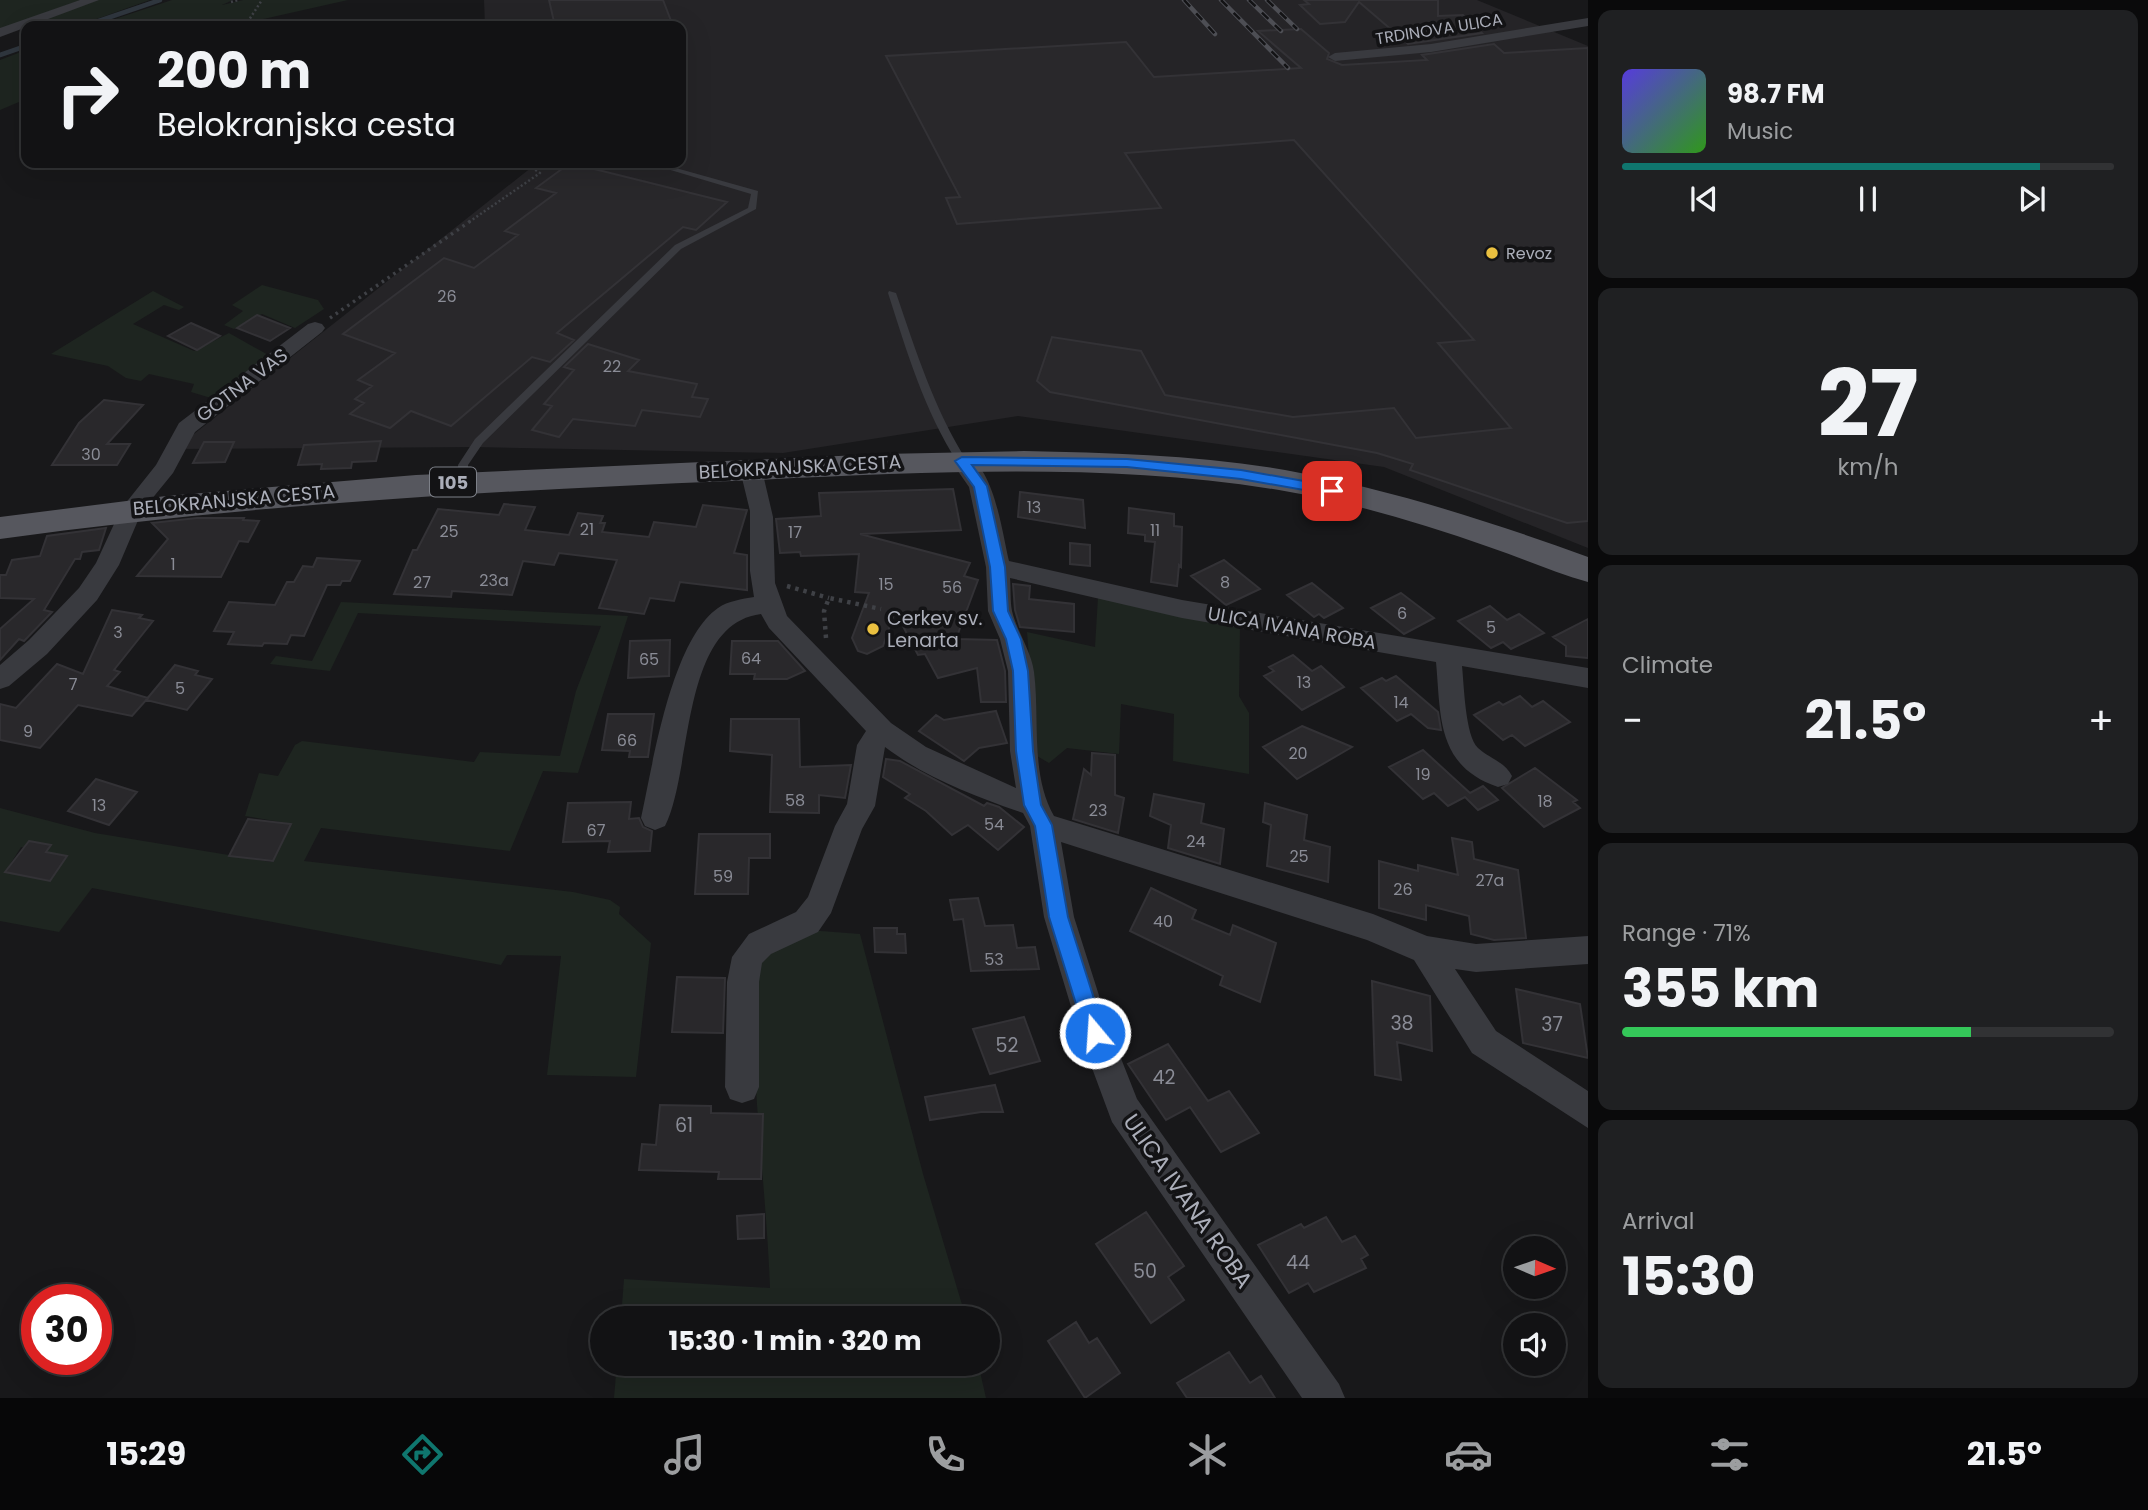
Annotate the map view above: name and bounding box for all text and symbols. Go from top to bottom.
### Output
street label: TRDINOVA ULICA [1374,8,1504,50]
text: 200 m [157,37,311,105]
icon: right [42,49,133,140]
text: 98.7 FM [1727,76,1825,112]
text: Belokranjska cesta [157,102,456,147]
text: Music [1727,115,1793,147]
icon: previous [1685,180,1723,218]
icon: pause [1849,180,1887,218]
icon: next [2013,180,2051,218]
place label: Revoz [1506,242,1552,265]
marker: Revoz [1484,245,1500,261]
house number: 26 [437,285,457,308]
text: 27 [1818,340,1918,468]
street label: GOTNA VAS [191,342,293,428]
house number: 22 [603,355,621,378]
house number: 30 [81,443,101,466]
street label: BELOKRANJSKA CESTA [698,448,902,486]
text: km/h [1837,451,1899,483]
pin [1302,461,1362,521]
road number: 105 [430,468,476,496]
icon: arrive [1313,472,1351,510]
street label: BELOKRANJSKA CESTA [132,478,336,522]
house number: 13 [1027,496,1041,519]
house number: 21 [580,518,594,541]
house number: 11 [1150,519,1160,542]
house number: 25 [439,520,459,543]
house number: 17 [788,521,802,544]
house number: 1 [170,553,176,576]
house number: 23a [479,569,509,592]
house number: 27 [413,571,431,594]
house number: 8 [1220,571,1230,594]
house number: 15 [878,573,894,596]
house number: 56 [942,576,962,599]
street label: ULICA IVANA ROBA [1206,600,1379,656]
house number: 6 [1397,602,1407,625]
place label: Cerkev sv. Lenarta [887,605,982,654]
house number: 5 [1486,616,1496,639]
house number: 3 [113,621,123,644]
marker: Cerkev sv. Lenarta [865,621,881,637]
house number: 64 [741,647,761,670]
house number: 65 [639,648,659,671]
text: Climate [1622,649,1713,681]
house number: 13 [1297,671,1311,694]
house number: 7 [69,673,78,696]
house number: 5 [175,677,185,700]
text: 21.5° [1805,684,1926,757]
house number: 14 [1393,691,1409,714]
text: − [1622,694,1643,747]
text: + [2088,694,2114,747]
house number: 9 [23,720,33,743]
house number: 66 [617,729,637,752]
house number: 20 [1288,742,1308,765]
house number: 19 [1415,763,1431,786]
house number: 58 [785,789,805,812]
house number: 18 [1537,790,1553,813]
house number: 13 [92,794,106,817]
house number: 23 [1089,799,1107,822]
house number: 54 [984,813,1004,836]
house number: 67 [587,819,606,842]
house number: 24 [1186,830,1206,853]
house number: 25 [1289,845,1309,868]
house number: 59 [713,865,733,888]
house number: 27a [1476,869,1504,892]
house number: 26 [1393,878,1413,901]
house number: 40 [1153,910,1173,933]
text: Range · 71% [1622,917,1751,949]
house number: 53 [984,948,1004,971]
text: 355 km [1622,952,1819,1025]
position arrow [1058,996,1132,1070]
house number: 38 [1390,1010,1414,1037]
house number: 37 [1541,1011,1563,1038]
house number: 52 [996,1032,1019,1059]
house number: 42 [1153,1064,1176,1091]
street label: ULICA IVANA ROBA [1116,1107,1260,1295]
house number: 61 [675,1112,693,1139]
text: Arrival [1622,1205,1694,1237]
north arrow [1503,1236,1566,1298]
map controls [1503,1236,1566,1376]
text: 15:30 [1622,1240,1755,1313]
house number: 44 [1286,1249,1310,1276]
house number: 50 [1133,1258,1157,1285]
speed limit sign: 30 [21,1284,112,1375]
button: sound [1503,1313,1566,1376]
text: 15:30 · 1 min · 320 m [669,1323,921,1359]
icon: directions [398,1430,447,1479]
icon: music [660,1430,709,1479]
icon: phone [921,1430,970,1479]
icon: climate [1183,1430,1232,1479]
icon: car [1444,1430,1493,1479]
icon: filters [1705,1430,1754,1479]
text: 15:29 [106,1431,186,1476]
text: 21.5° [1967,1431,2042,1476]

